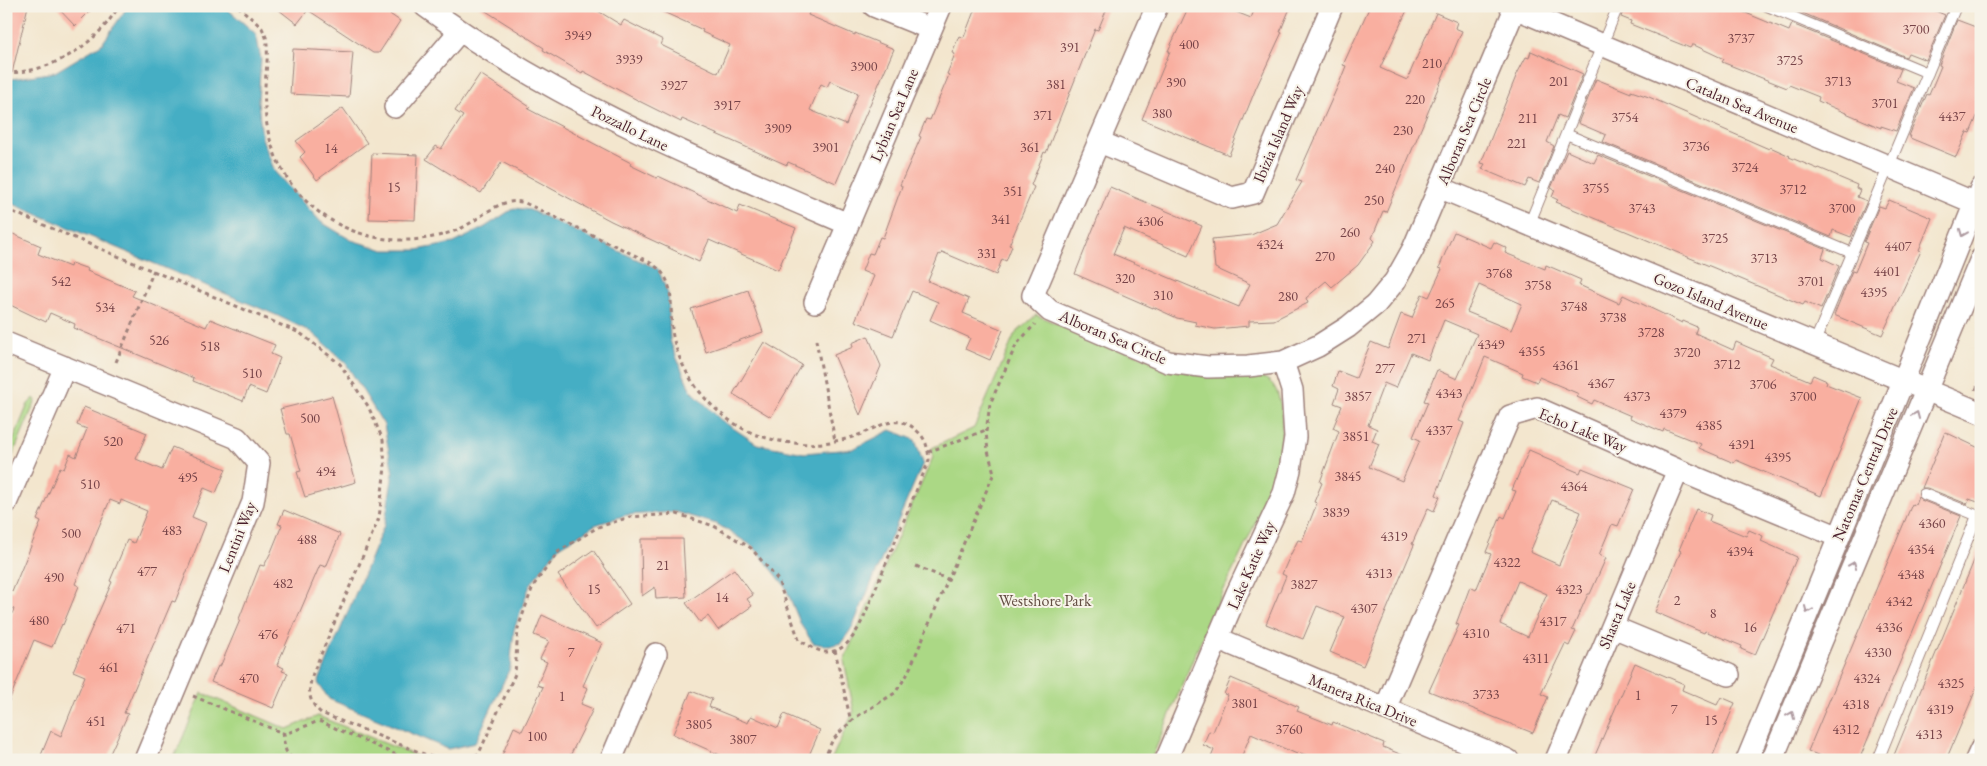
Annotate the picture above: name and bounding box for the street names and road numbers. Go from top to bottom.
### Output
street label: Lybian Sea Lane [865,65,923,165]
street label: Catalan Sea Avenue [1683,72,1801,138]
street label: Alboran Sea Circle [1431,74,1496,189]
street label: Ibizia Island Way [1248,81,1308,186]
street label: Pozzallo Lane [588,100,672,156]
street label: Gozo Island Avenue [1650,267,1772,335]
street label: Alboran Sea Circle [1055,304,1170,369]
street label: Echo Lake Way [1536,403,1631,458]
street label: Natomas Central Drive [1827,404,1903,544]
street label: Lentini Way [213,497,261,576]
street label: Lake Katie Way [1222,517,1280,612]
street label: Shasta Lake [1593,578,1641,652]
street label: Manera Rica Drive [1306,669,1420,731]

